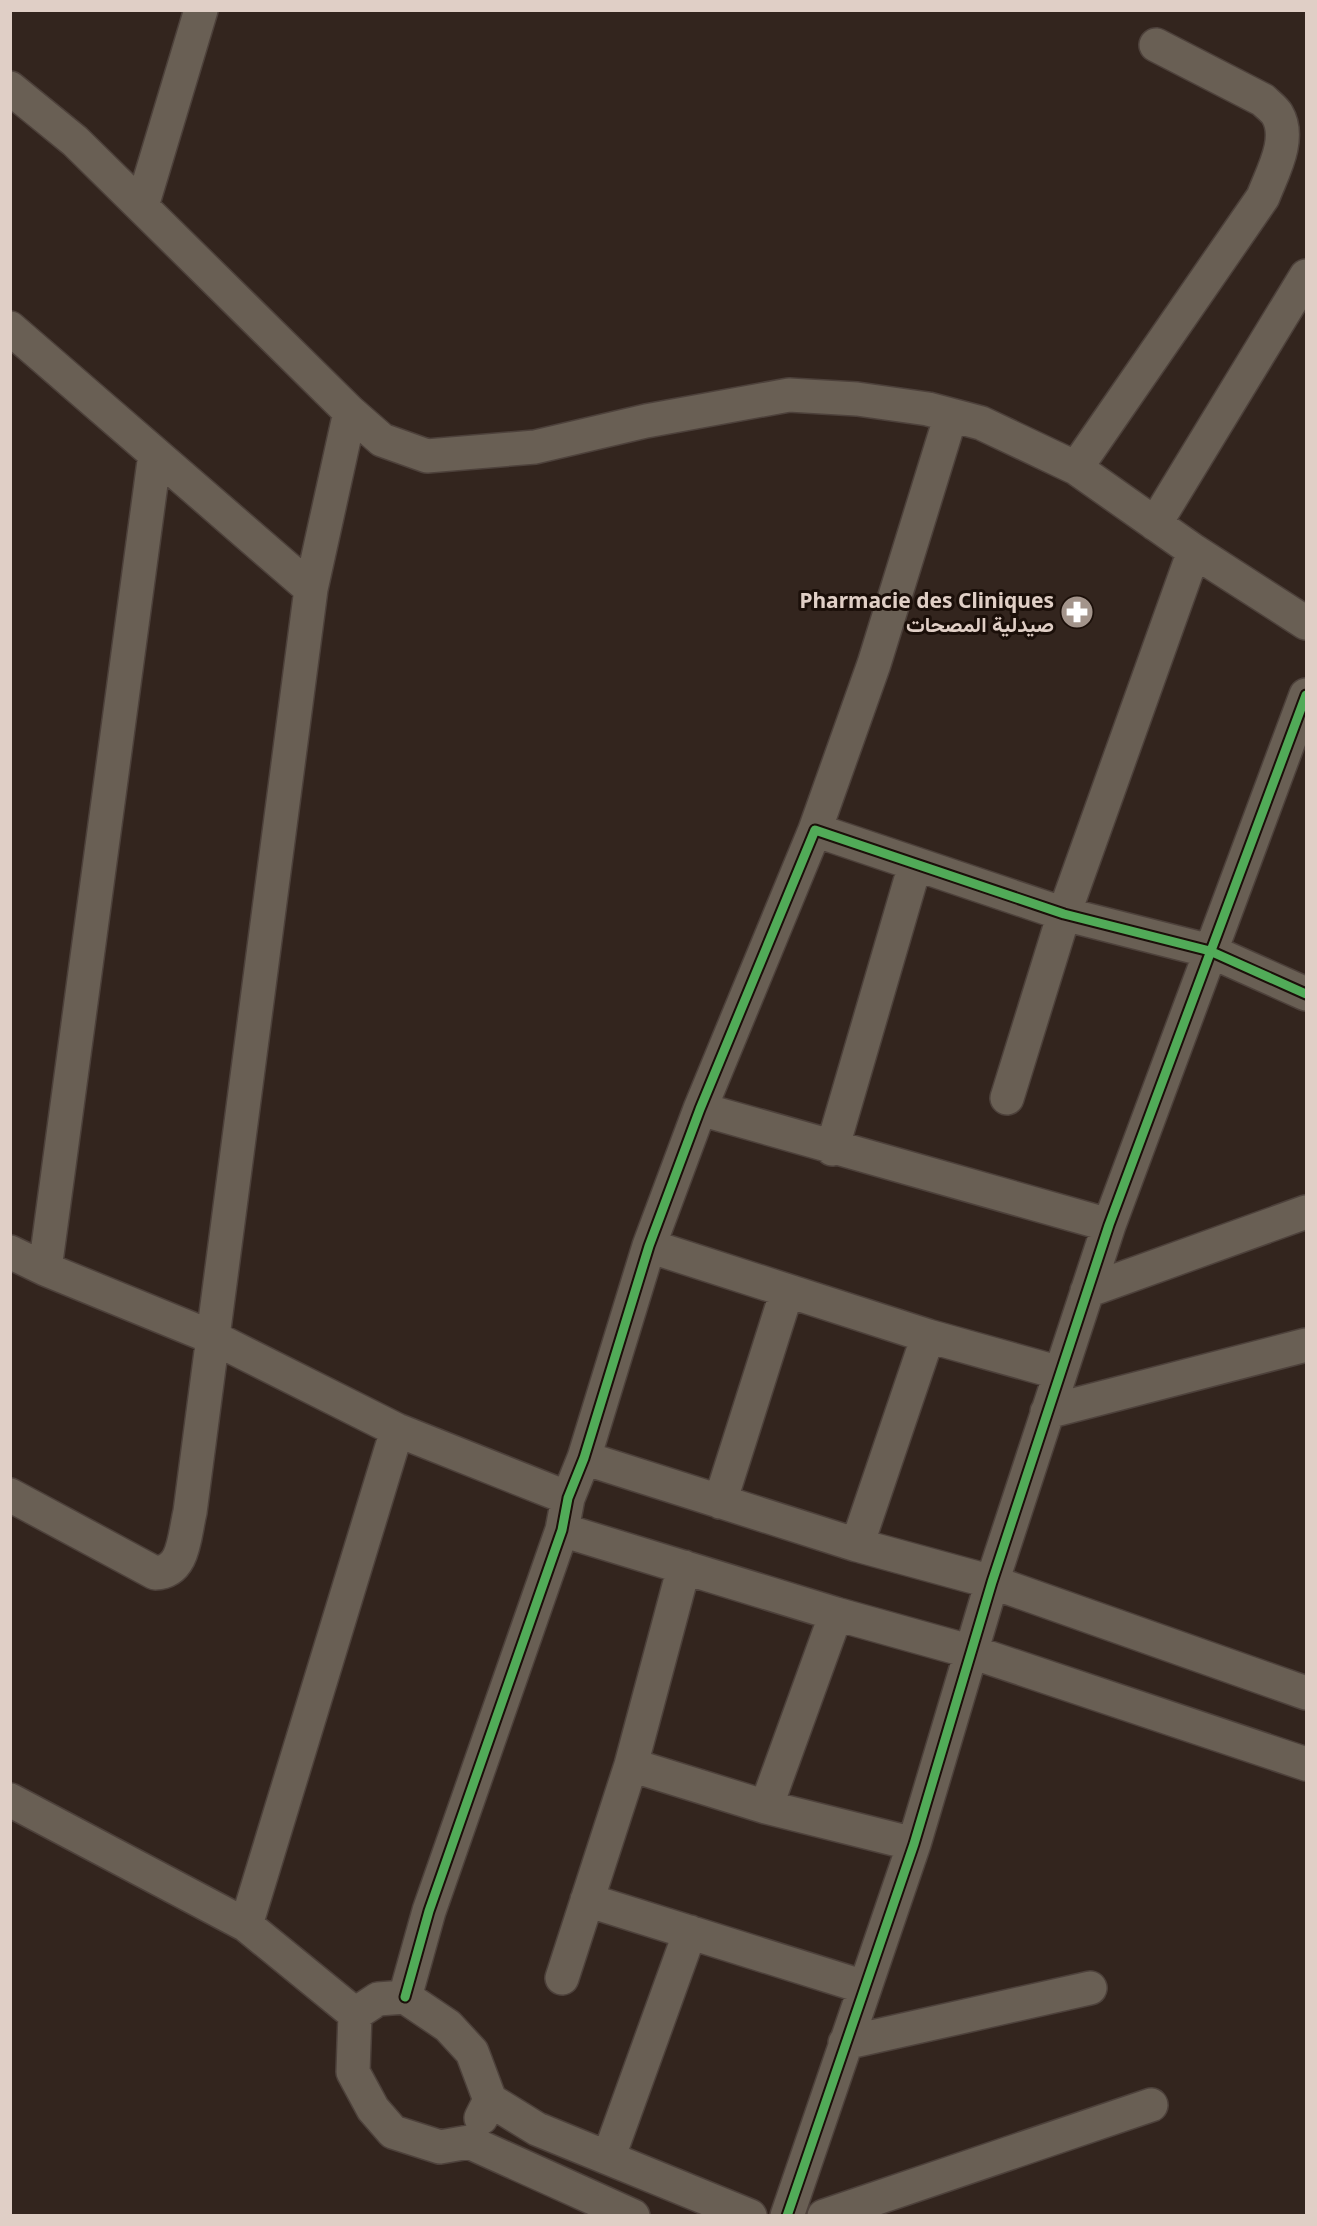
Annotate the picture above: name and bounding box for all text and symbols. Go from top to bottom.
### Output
place label: Pharmacie des Cliniques صيدلية المصحات [799,586,1054,638]
pharmacy icon: Pharmacie des Cliniques صيدلية المصحات [1059,594,1095,630]

